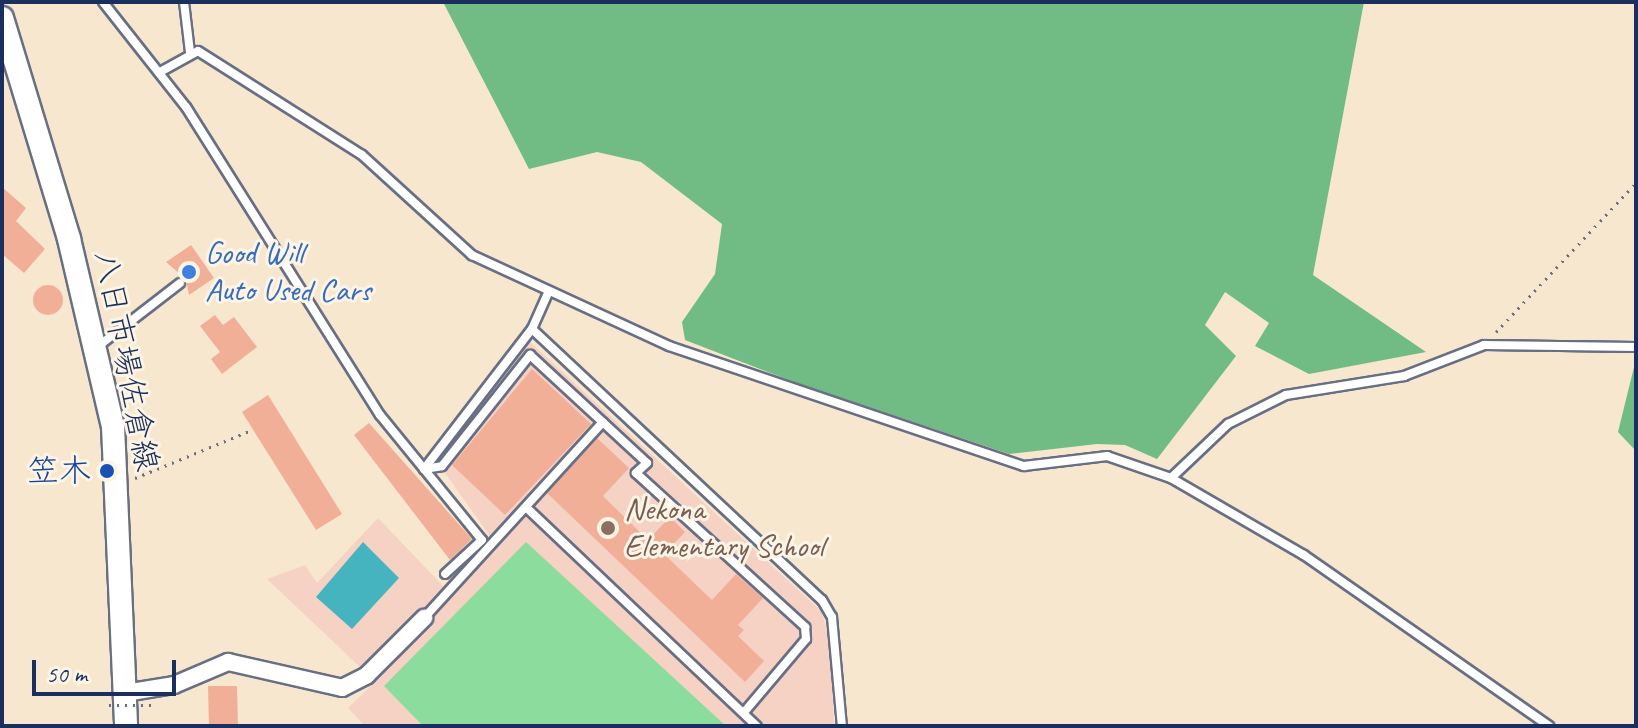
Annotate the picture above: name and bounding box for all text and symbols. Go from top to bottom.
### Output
place label: Good Will Auto Used Cars [205,235,371,310]
street label: 八日市場佐倉線 [86,247,166,475]
marker: Good Will Auto Used Cars [180,263,198,281]
place label: 笠木 [27,452,91,490]
marker: 笠木 [98,462,116,480]
place label: Nekona Elementary School [624,491,824,566]
marker: Nekona Elementary School [599,519,617,537]
scale bar [36,644,180,694]
text: 50 m [46,659,87,689]

